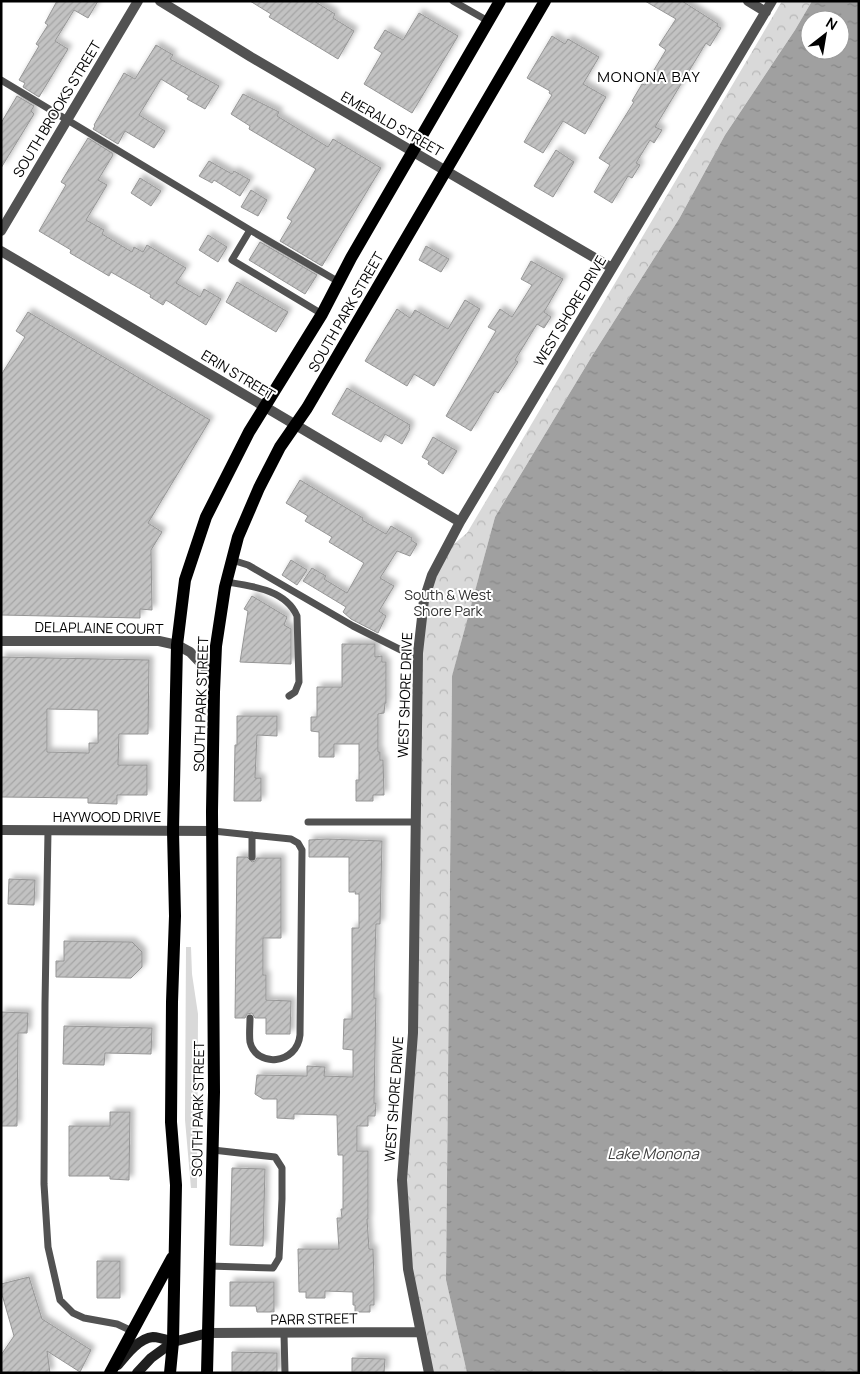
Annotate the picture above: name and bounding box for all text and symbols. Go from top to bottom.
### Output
north arrow [800,10,850,60]
text: N [823,13,841,34]
street label: SOUTH BROOKS STREET [8,36,105,181]
district label: MONONA BAY [597,66,701,87]
street label: EMERALD STREET [338,87,447,161]
street label: SOUTH PARK STREET [303,248,388,375]
street label: WEST SHORE DRIVE [529,252,610,370]
street label: ERIN STREET [198,345,279,404]
park label: South & West Shore Park [404,585,492,620]
street label: DELAPLAINE COURT [35,617,164,638]
street label: WEST SHORE DRIVE [393,632,416,758]
street label: SOUTH PARK STREET [189,635,212,772]
street label: HAYWOOD DRIVE [53,807,161,826]
street label: WEST SHORE DRIVE [380,1035,407,1162]
street label: SOUTH PARK STREET [187,1040,208,1177]
water label: Lake Monona [607,1143,699,1164]
street label: PARR STREET [270,1308,358,1329]

